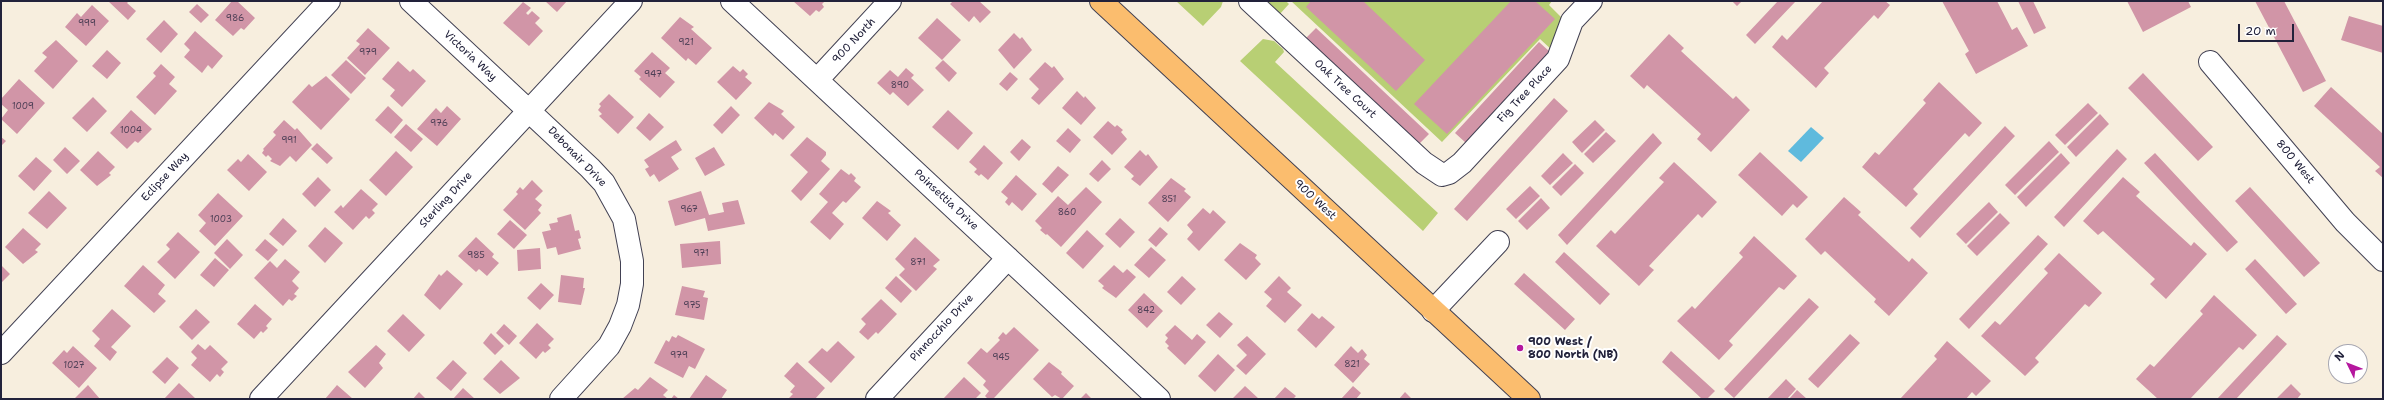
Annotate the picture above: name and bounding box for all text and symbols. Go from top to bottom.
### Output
house number: 986 [226,14,244,24]
street label: 900 North [829,15,879,67]
scale bar [2240,16,2296,42]
house number: 999 [78,19,96,29]
text: 20 m [2245,23,2276,39]
street label: Victoria Way [441,28,499,84]
house number: 921 [678,38,694,48]
house number: 979 [359,48,377,58]
street label: Oak Tree Court [1311,57,1379,121]
street label: Fig Tree Place [1495,62,1555,126]
house number: 947 [644,70,662,80]
house number: 890 [891,81,909,91]
house number: 1009 [12,102,34,112]
house number: 976 [430,119,448,129]
street label: Debonair Drive [545,124,609,190]
house number: 1004 [120,126,142,136]
house number: 991 [281,136,297,146]
street label: 800 West [2273,138,2317,186]
street label: Eclipse Way [139,150,191,204]
street label: Poinsettia Drive [911,167,981,233]
street label: Sterling Drive [417,169,475,231]
street label: 900 West [1291,177,1339,223]
house number: 851 [1162,195,1176,205]
house number: 967 [680,205,698,215]
house number: 860 [1058,208,1076,218]
house number: 1003 [210,215,232,225]
house number: 971 [693,249,709,259]
house number: 985 [467,251,485,261]
house number: 871 [910,258,926,268]
street label: Pinnocchio Drive [907,292,977,364]
house number: 975 [683,301,701,311]
house number: 842 [1137,306,1155,316]
place label: 900 West / 800 North (NB) [1528,335,1618,361]
marker: 900 West / 800 North (NB) [1515,343,1525,353]
north arrow [2328,344,2368,384]
text: N [2331,348,2348,364]
house number: 979 [670,351,688,361]
house number: 945 [992,353,1010,363]
house number: 821 [1344,360,1360,370]
house number: 1027 [63,361,85,371]

